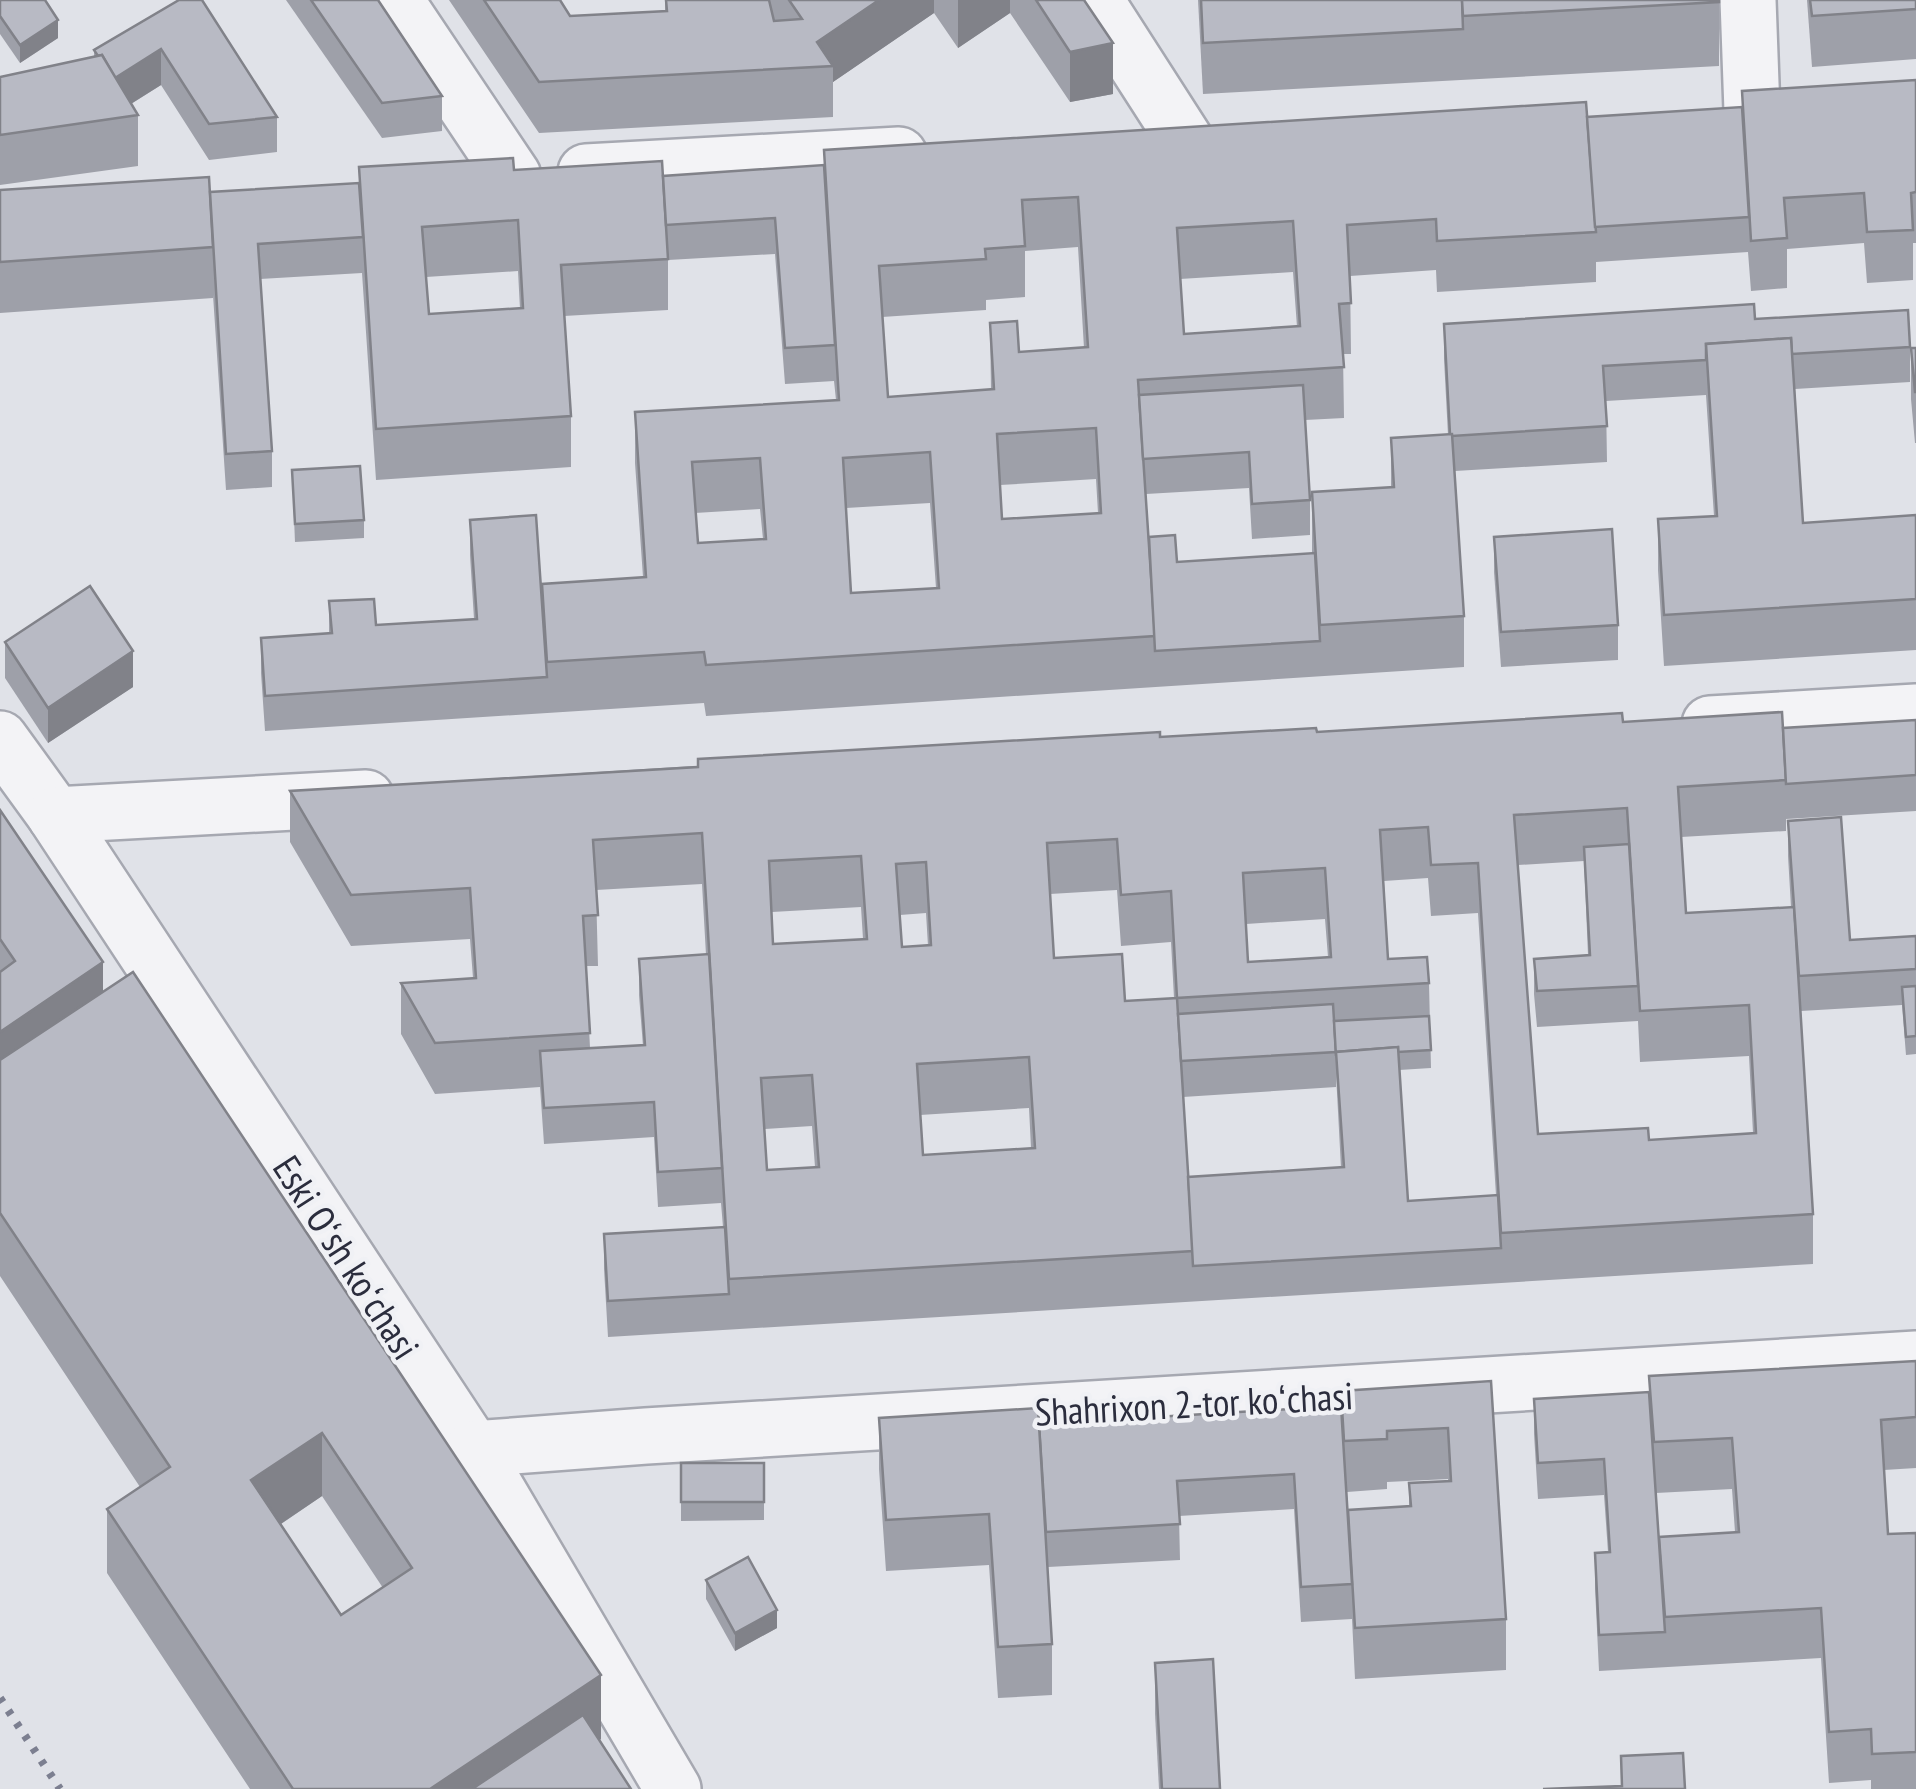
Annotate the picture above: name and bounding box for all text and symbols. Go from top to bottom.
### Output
street label: Eski Oʻsh koʻchasi [263,1146,431,1368]
street label: Shahrixon 2-tor koʻchasi [1034,1370,1354,1436]

